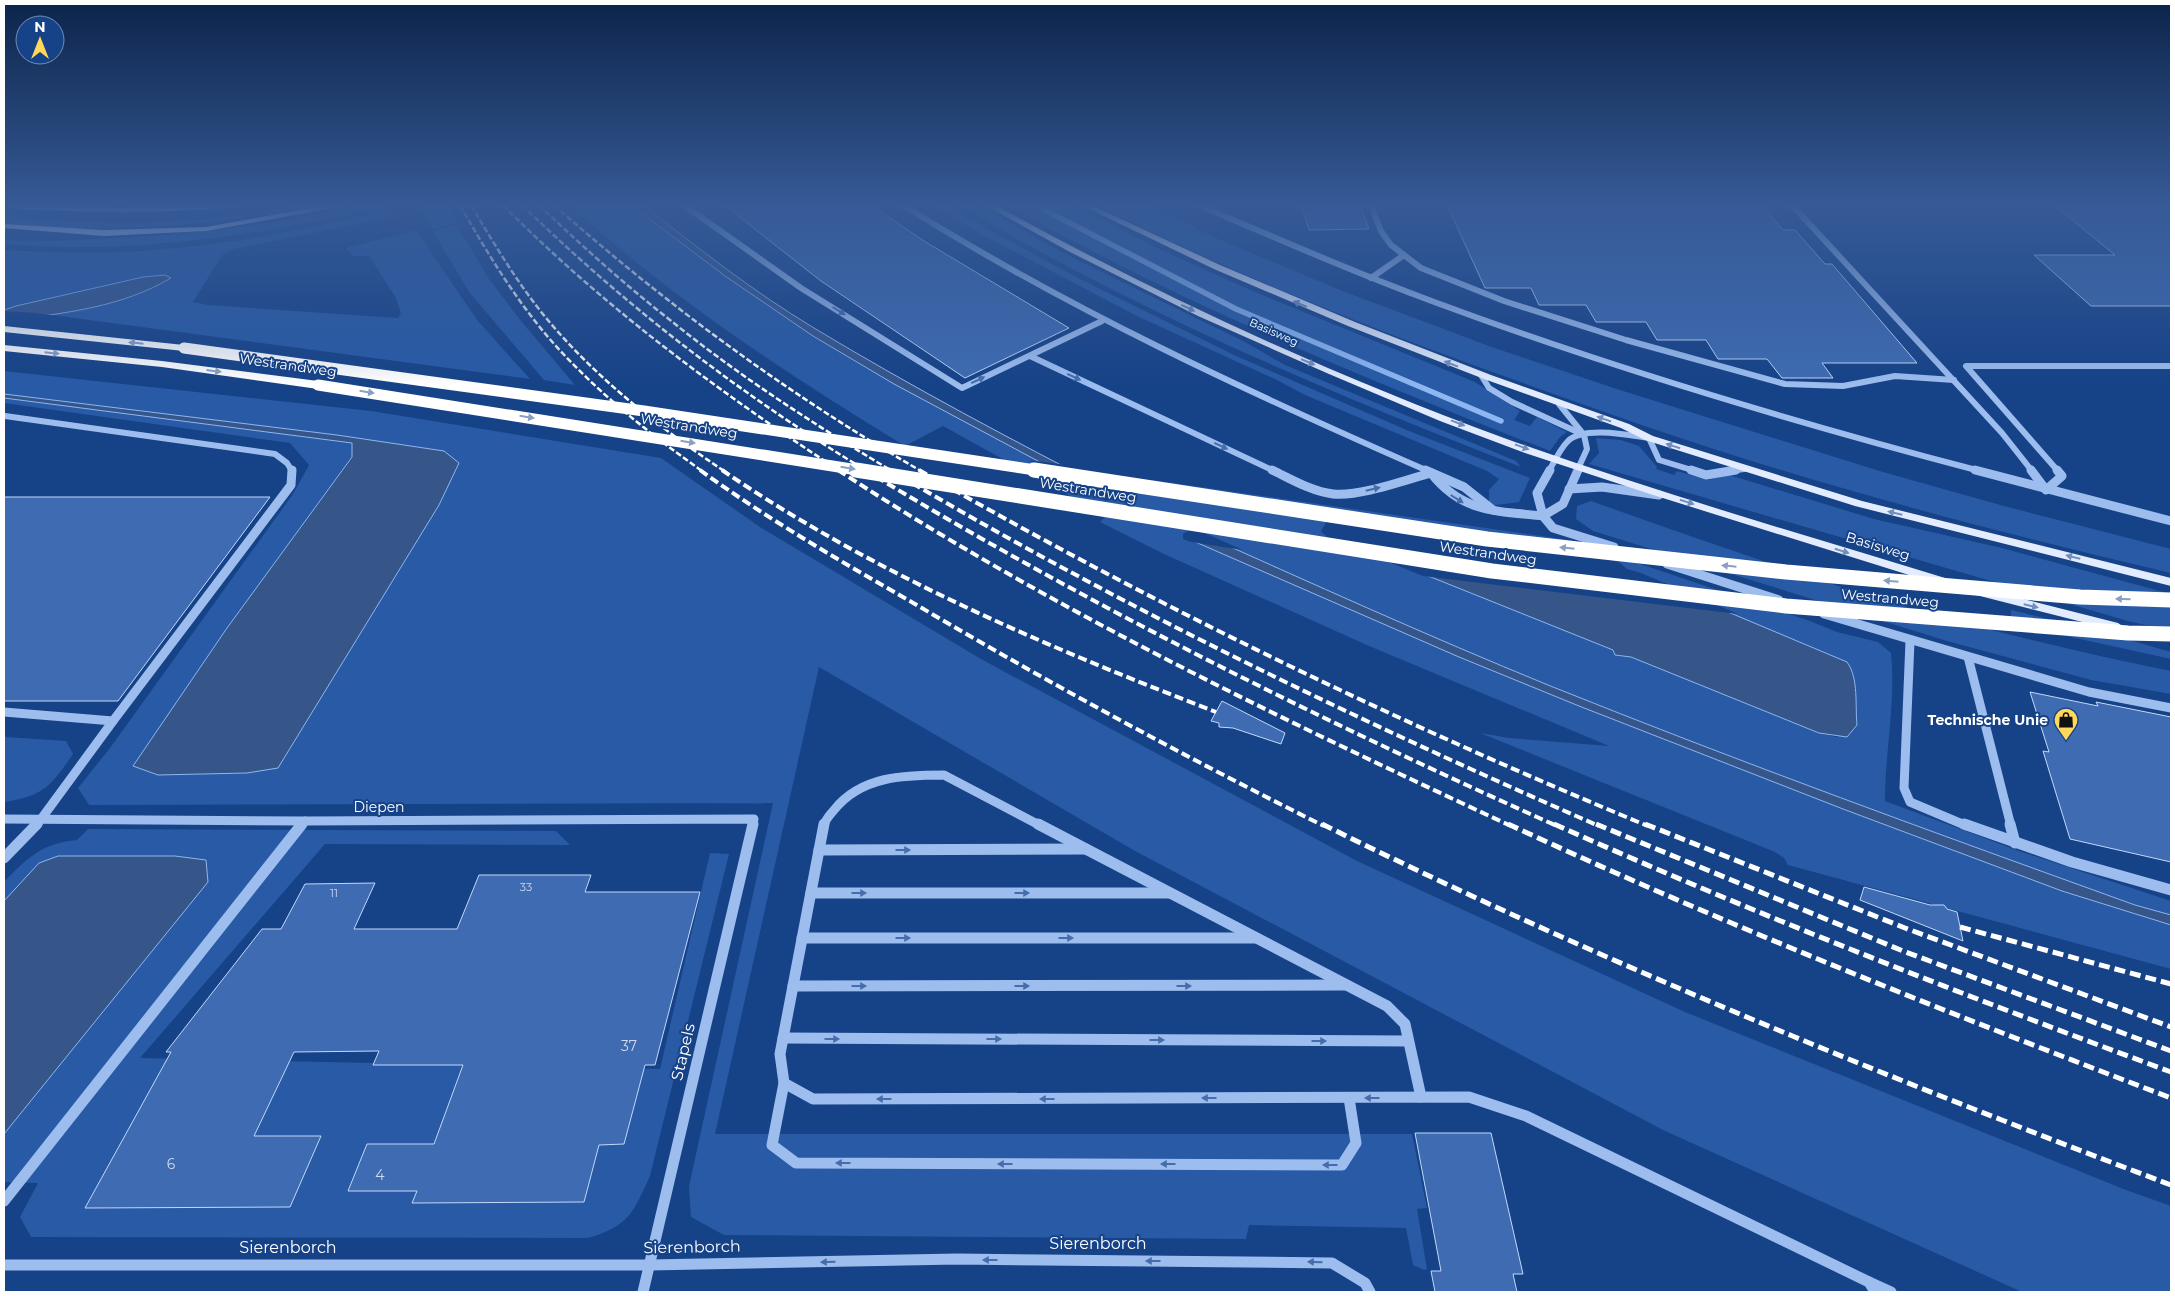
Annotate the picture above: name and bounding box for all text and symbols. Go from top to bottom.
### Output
north arrow [15,15,65,65]
text: N [34,18,46,36]
one-way arrow [1293,300,1307,308]
one-way arrow [1181,304,1195,312]
one-way arrow [833,307,846,316]
street label: Basisweg [1247,315,1301,349]
one-way arrow [127,339,143,347]
one-way arrow [45,349,61,357]
street label: Westrandweg [238,349,338,381]
one-way arrow [1300,358,1315,366]
one-way arrow [1444,360,1459,367]
one-way arrow [206,367,222,375]
one-way arrow [1067,373,1081,381]
one-way arrow [971,376,985,384]
one-way arrow [359,389,375,397]
street label: Westrandweg [639,409,739,443]
one-way arrow [520,413,536,421]
one-way arrow [1596,415,1611,423]
one-way arrow [1451,420,1465,428]
one-way arrow [680,438,696,446]
one-way arrow [1665,441,1680,449]
one-way arrow [1214,442,1228,450]
one-way arrow [1514,444,1529,451]
one-way arrow [841,464,857,472]
street label: Westrandweg [1038,473,1138,507]
one-way arrow [1365,485,1380,493]
one-way arrow [1451,495,1464,504]
one-way arrow [1679,499,1694,506]
one-way arrow [1888,509,1903,517]
street label: Basisweg [1844,528,1912,564]
street label: Westrandweg [1438,537,1538,569]
one-way arrow [1559,544,1575,552]
one-way arrow [1834,547,1849,555]
one-way arrow [2066,553,2081,561]
one-way arrow [1721,562,1737,570]
one-way arrow [1882,577,1898,585]
street label: Westrandweg [1840,585,1940,611]
one-way arrow [2114,594,2130,602]
one-way arrow [2023,602,2038,610]
shop icon: Technische Unie [2053,707,2079,741]
place label: Technische Unie [1928,711,2048,729]
street label: Diepen [353,798,405,816]
one-way arrow [895,846,911,854]
house number: 33 [520,880,532,894]
house number: 11 [330,886,338,900]
one-way arrow [852,889,868,897]
one-way arrow [1014,889,1030,897]
one-way arrow [896,934,912,942]
one-way arrow [1058,934,1074,942]
one-way arrow [851,982,867,990]
one-way arrow [1014,982,1030,990]
one-way arrow [1176,982,1192,990]
street label: Stapels [667,1021,699,1082]
one-way arrow [824,1035,840,1043]
one-way arrow [986,1035,1002,1043]
one-way arrow [1149,1036,1165,1044]
house number: 37 [621,1037,637,1055]
one-way arrow [1311,1037,1327,1045]
one-way arrow [1201,1094,1217,1102]
one-way arrow [1364,1094,1380,1102]
one-way arrow [876,1095,892,1103]
one-way arrow [1039,1095,1055,1103]
house number: 6 [167,1155,176,1173]
one-way arrow [834,1159,850,1167]
one-way arrow [997,1160,1013,1168]
one-way arrow [1159,1160,1175,1168]
one-way arrow [1322,1161,1338,1169]
house number: 4 [375,1166,385,1184]
street label: Sierenborch [1049,1234,1147,1253]
street label: Sierenborch [643,1237,741,1257]
street label: Sierenborch [239,1238,337,1257]
one-way arrow [982,1255,998,1263]
one-way arrow [1144,1257,1160,1265]
one-way arrow [819,1258,835,1266]
one-way arrow [1307,1258,1323,1266]

